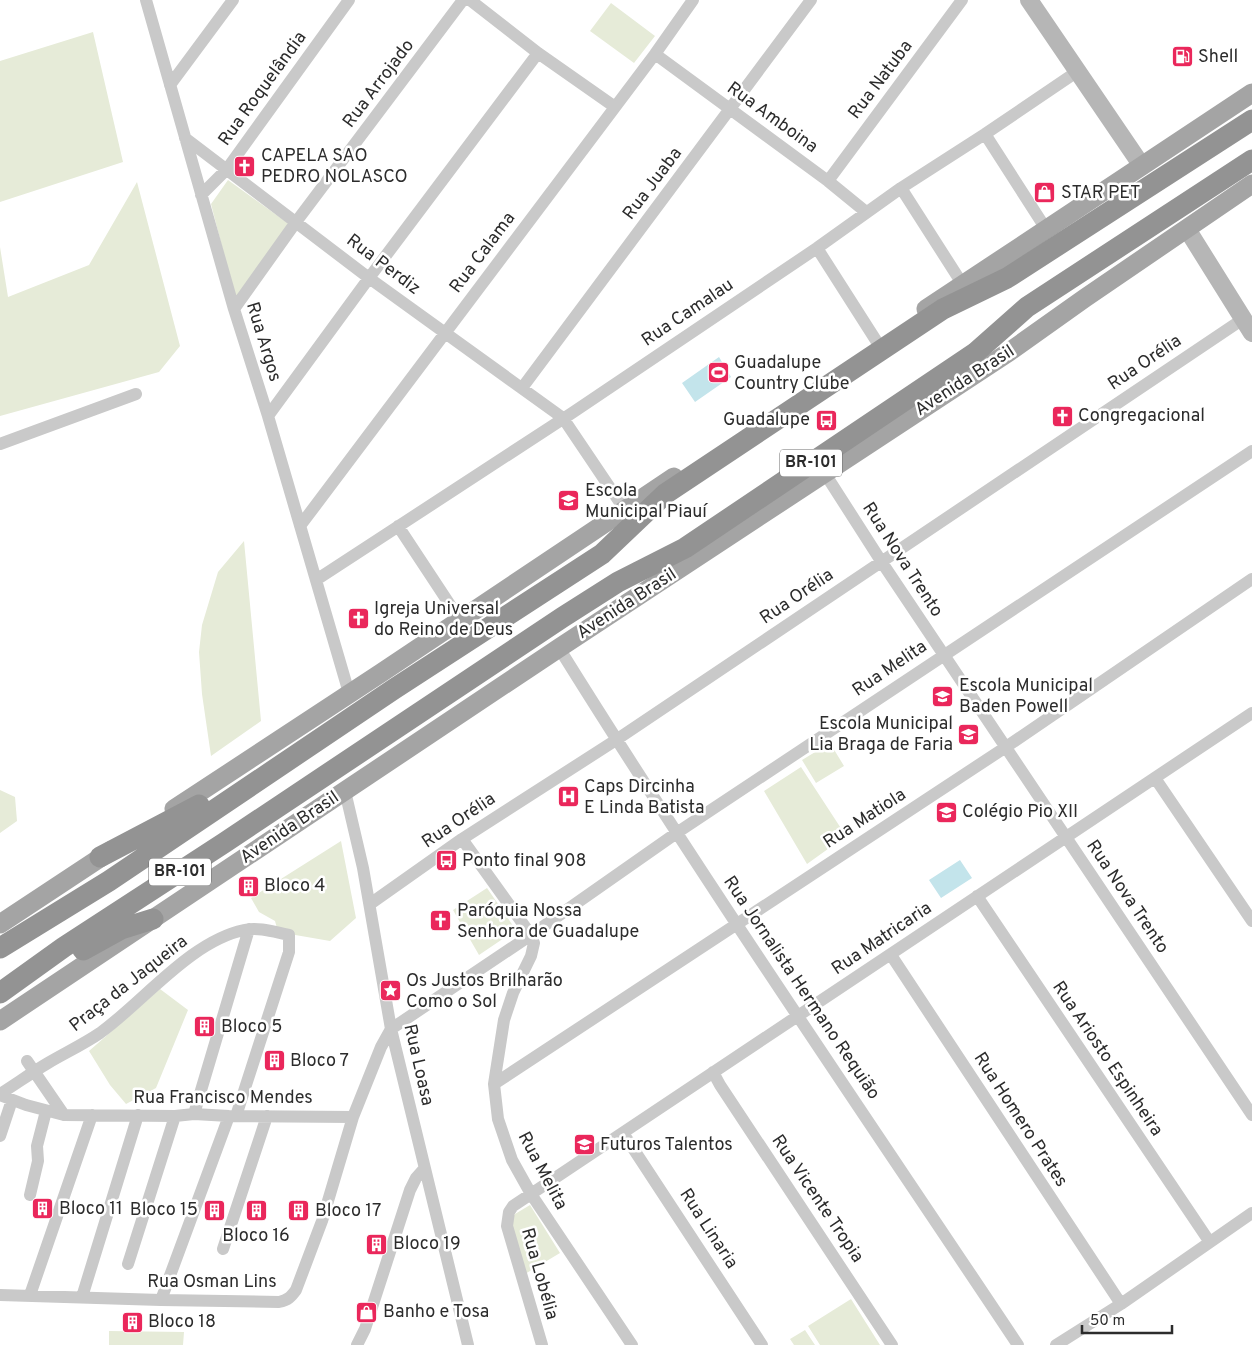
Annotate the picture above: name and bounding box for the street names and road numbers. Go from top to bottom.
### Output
street label: Rua Roquelândia [214,27,312,151]
street label: Rua Arrojado [338,35,420,133]
street label: Rua Natuba [844,36,918,124]
street label: Rua Amboina [722,77,822,159]
street label: Rua Juaba [618,143,688,225]
street label: Rua Calama [445,208,521,298]
street label: Rua Perdiz [341,230,425,300]
street label: Rua Camalau [638,274,738,352]
street label: Rua Argos [240,299,286,385]
street label: Rua Orélia [1104,330,1186,396]
street label: Avenida Brasil [911,340,1019,422]
road number: BR-101 [780,449,842,476]
street label: Rua Nova Trento [856,498,948,622]
street label: Avenida Brasil [573,563,681,645]
street label: Rua Orélia [756,564,838,630]
street label: Rua Melita [848,636,932,702]
street label: Rua Matiola [819,784,911,854]
street label: Avenida Brasil [236,786,344,870]
street label: Rua Orélia [418,788,500,854]
street label: Rua Nova Trento [1081,836,1173,958]
road number: BR-101 [149,859,211,886]
street label: Rua Jornalista Hermano Requião [717,872,885,1104]
street label: Rua Matricaria [828,897,936,981]
street label: Praça da Jaqueira [65,931,193,1037]
street label: Rua Ariosto Espinheira [1047,977,1167,1141]
street label: Rua Loasa [397,1022,439,1108]
street label: Rua Homero Prates [968,1048,1072,1192]
street label: Rua Francisco Mendes [133,1087,313,1110]
street label: Rua Melita [512,1128,572,1214]
street label: Rua Vicente Tropia [766,1131,868,1267]
street label: Rua Linaria [674,1185,742,1273]
street label: Rua Lobélia [515,1225,563,1323]
street label: Rua Osman Lins [147,1271,277,1294]

